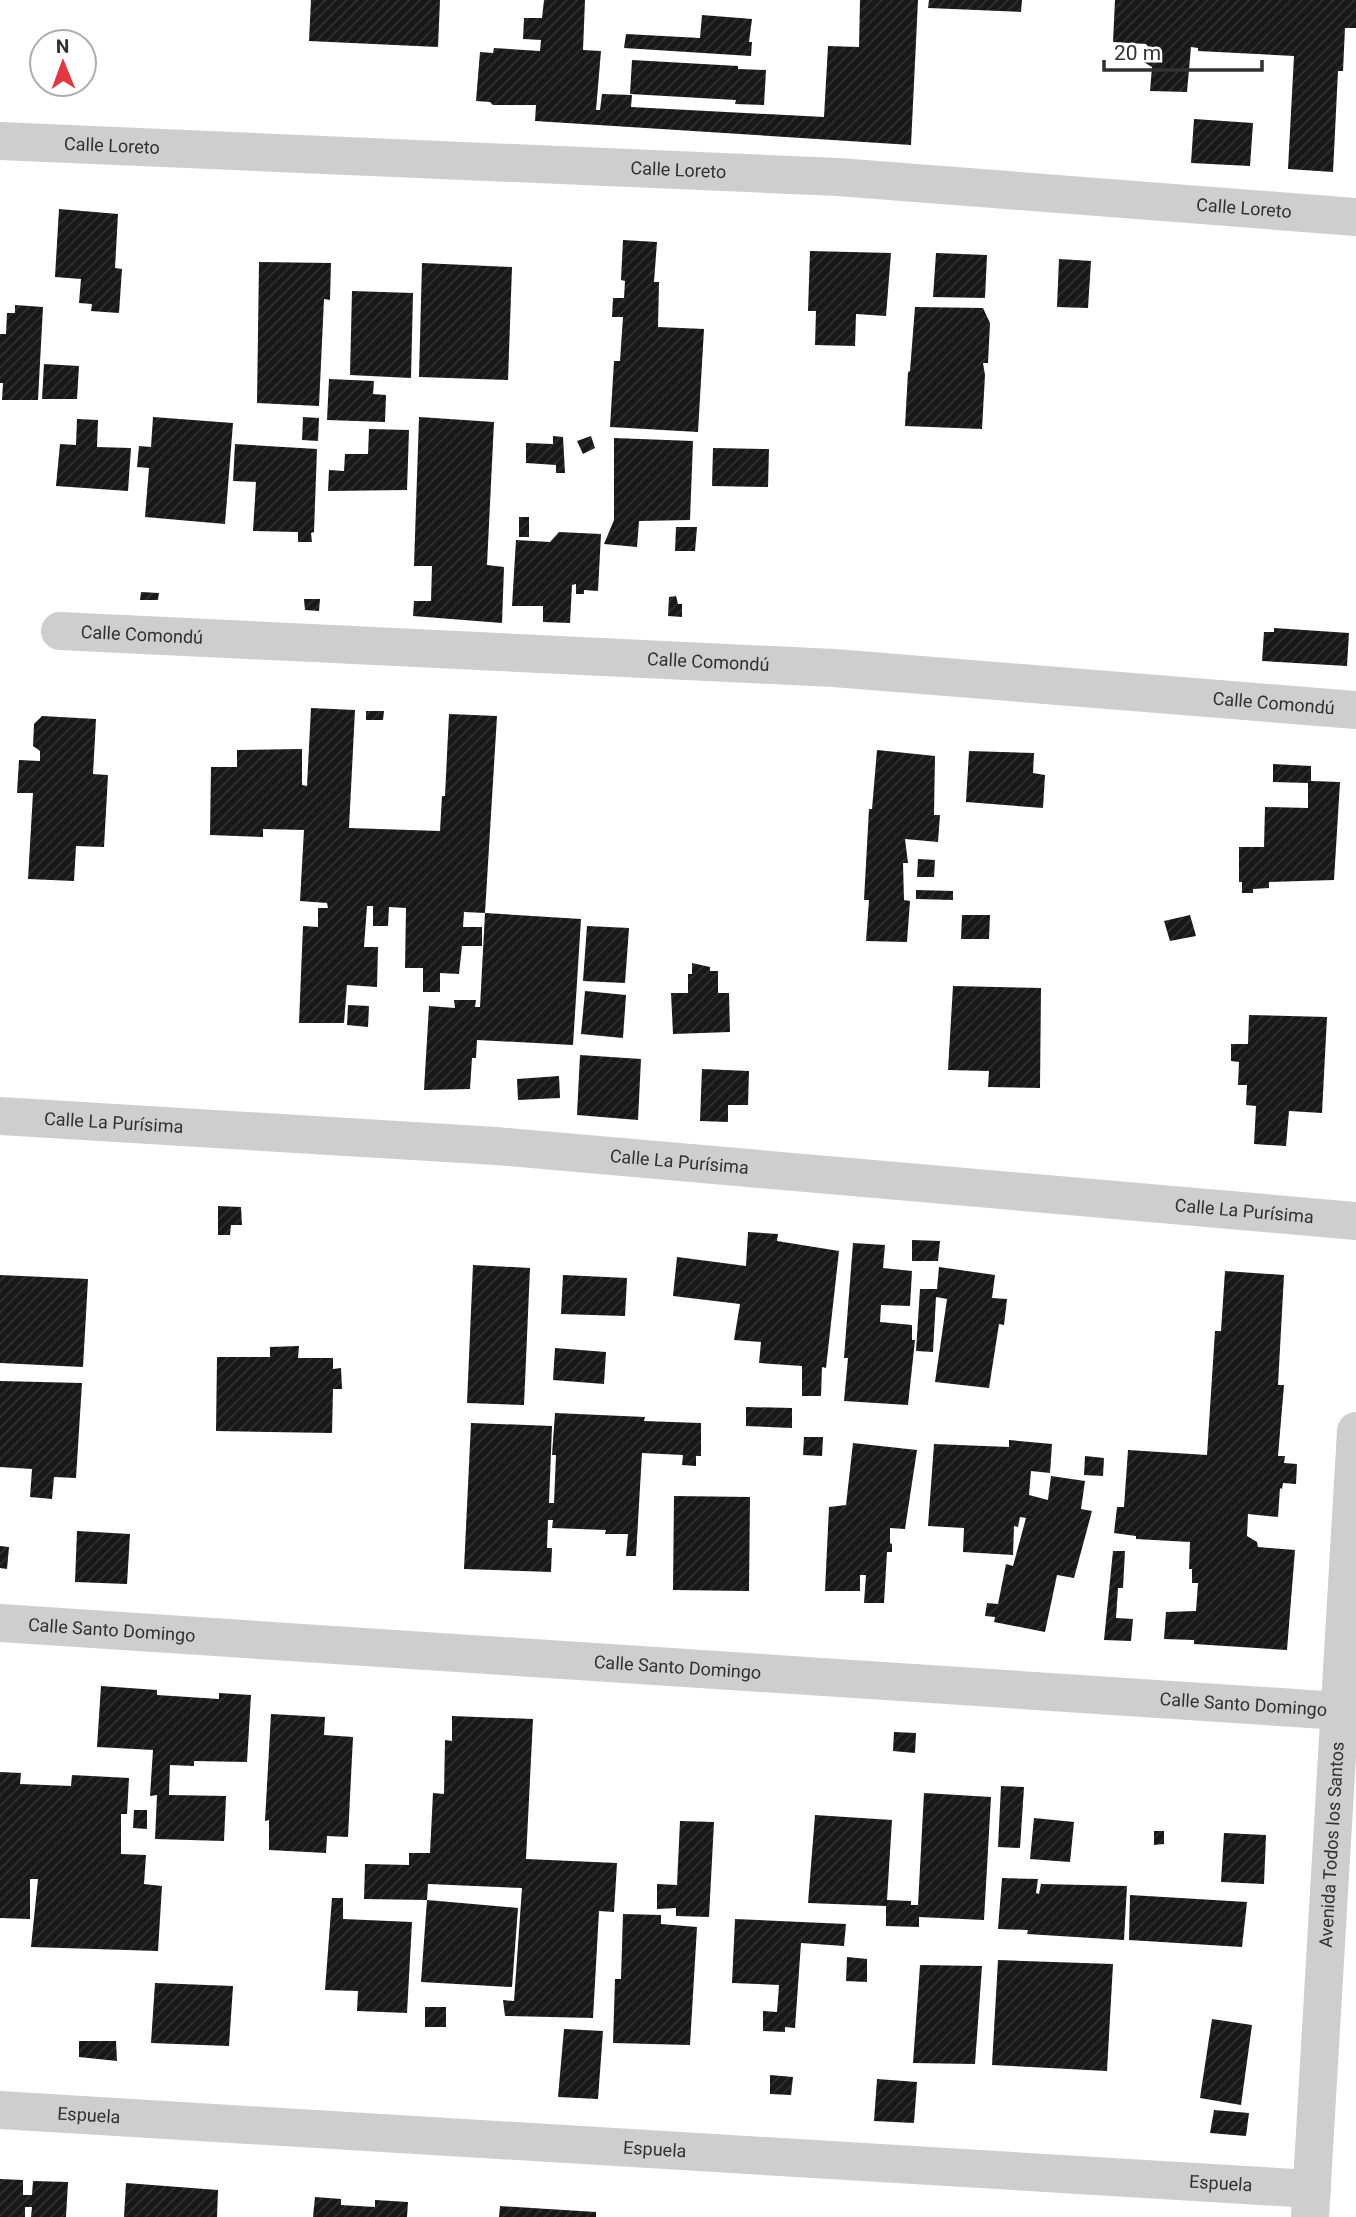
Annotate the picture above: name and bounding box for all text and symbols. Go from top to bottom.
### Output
north arrow [28,28,98,98]
scale bar [1104,28,1262,72]
text: N [56,35,70,58]
text: 20 m [1114,41,1161,65]
street label: Calle Loreto [64,133,160,158]
street label: Calle Loreto [630,157,727,182]
street label: Calle Loreto [1196,194,1293,222]
street label: Calle Comondú [80,621,204,648]
street label: Calle Comondú [647,648,770,675]
street label: Calle Comondú [1212,688,1336,718]
street label: Calle La Purísima [44,1108,184,1137]
street label: Calle La Purísima [609,1145,750,1178]
street label: Calle La Purísima [1174,1194,1315,1227]
street label: Calle Santo Domingo [27,1614,196,1646]
street label: Calle Santo Domingo [593,1651,762,1683]
street label: Calle Santo Domingo [1159,1688,1328,1720]
street label: Avenida Todos los Santos [1315,1741,1348,1948]
street label: Espuela [57,2102,121,2127]
street label: Espuela [623,2137,687,2161]
street label: Espuela [1189,2171,1253,2195]

